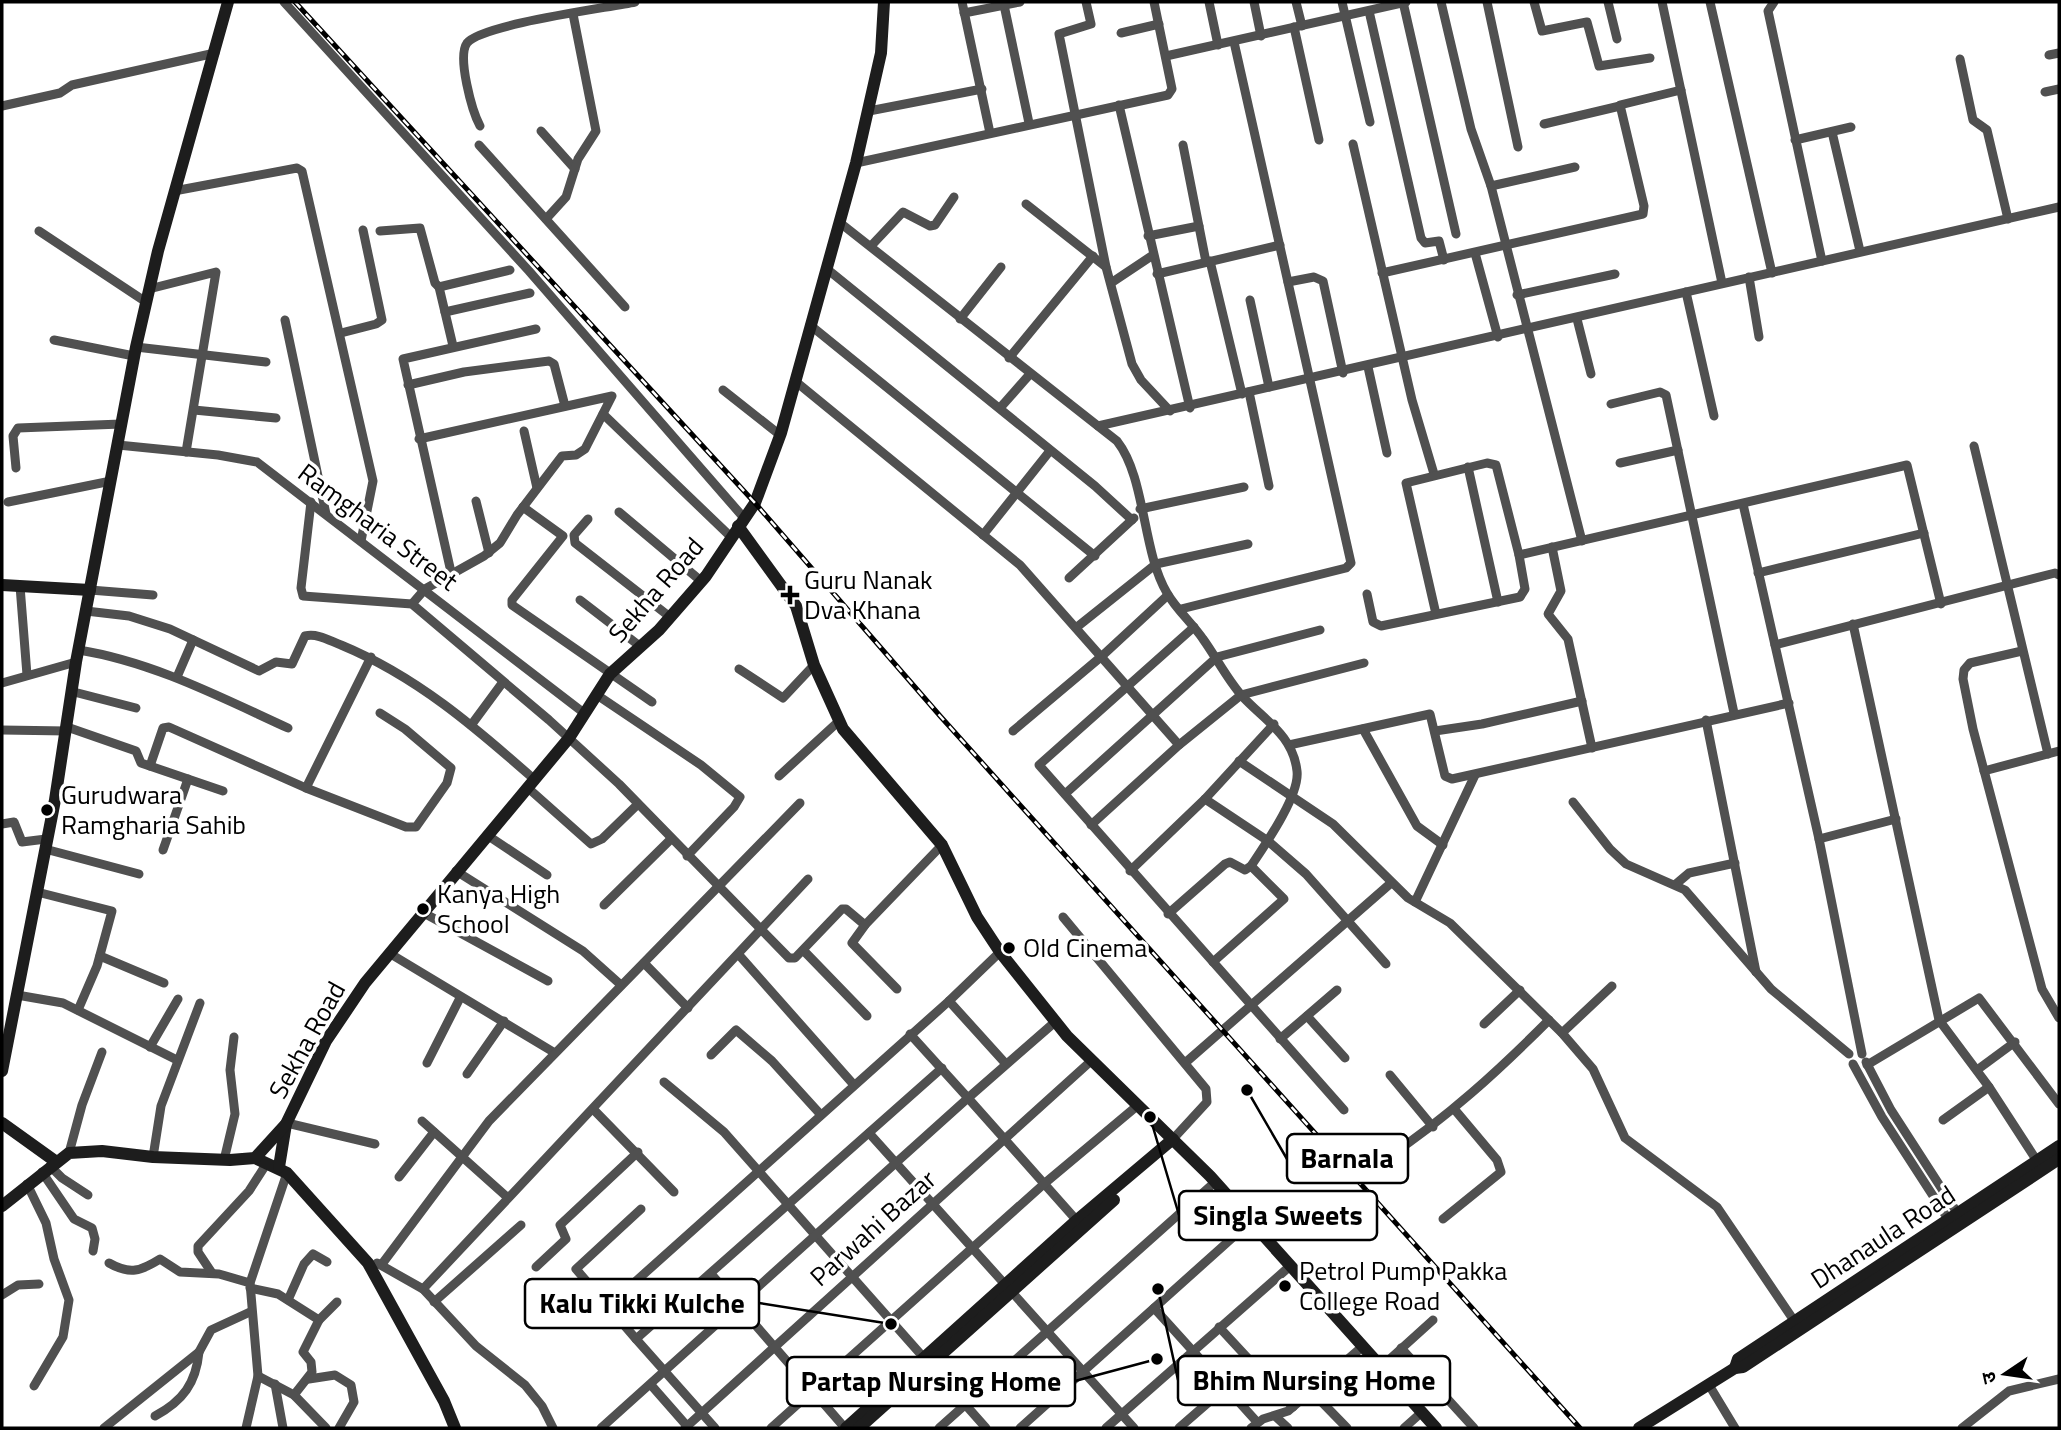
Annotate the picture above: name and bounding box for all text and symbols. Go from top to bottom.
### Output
street label: Ramgharia Street [290,453,467,600]
street label: Sekha Road [599,528,713,651]
place label: Guru Nanak Dva Khana [804,560,932,629]
marker: Guru Nanak Dva Khana [782,587,798,603]
place label: Gurudwara Ramgharia Sahib [61,775,246,844]
marker: Gurudwara Ramgharia Sahib [39,802,55,818]
place label: Kanya High School [437,874,560,943]
marker: Kanya High School [415,901,431,917]
place label: Old Cinema [1023,928,1147,967]
marker: Old Cinema [1001,940,1017,956]
street label: Sekha Road [258,974,355,1105]
callout: Barnala [1287,1134,1408,1183]
text: Barnala [1300,1136,1394,1179]
street label: Parwahi Bazar [801,1160,945,1295]
street label: Dhanaula Road [1803,1175,1963,1298]
callout: Singla Sweets [1179,1191,1377,1240]
text: Singla Sweets [1193,1193,1363,1236]
place label: Petrol Pump Pakka College Road [1299,1251,1507,1320]
marker: Petrol Pump Pakka College Road [1277,1278,1293,1294]
callout: Kalu Tikki Kulche [525,1279,759,1328]
text: Kalu Tikki Kulche [539,1281,745,1324]
north arrow [1970,1339,2040,1409]
callout: Bhim Nursing Home [1178,1356,1450,1405]
callout: Partap Nursing Home [787,1357,1075,1406]
text: Bhim Nursing Home [1192,1358,1436,1401]
text: Partap Nursing Home [801,1359,1061,1402]
text: उ [1972,1368,2003,1387]

